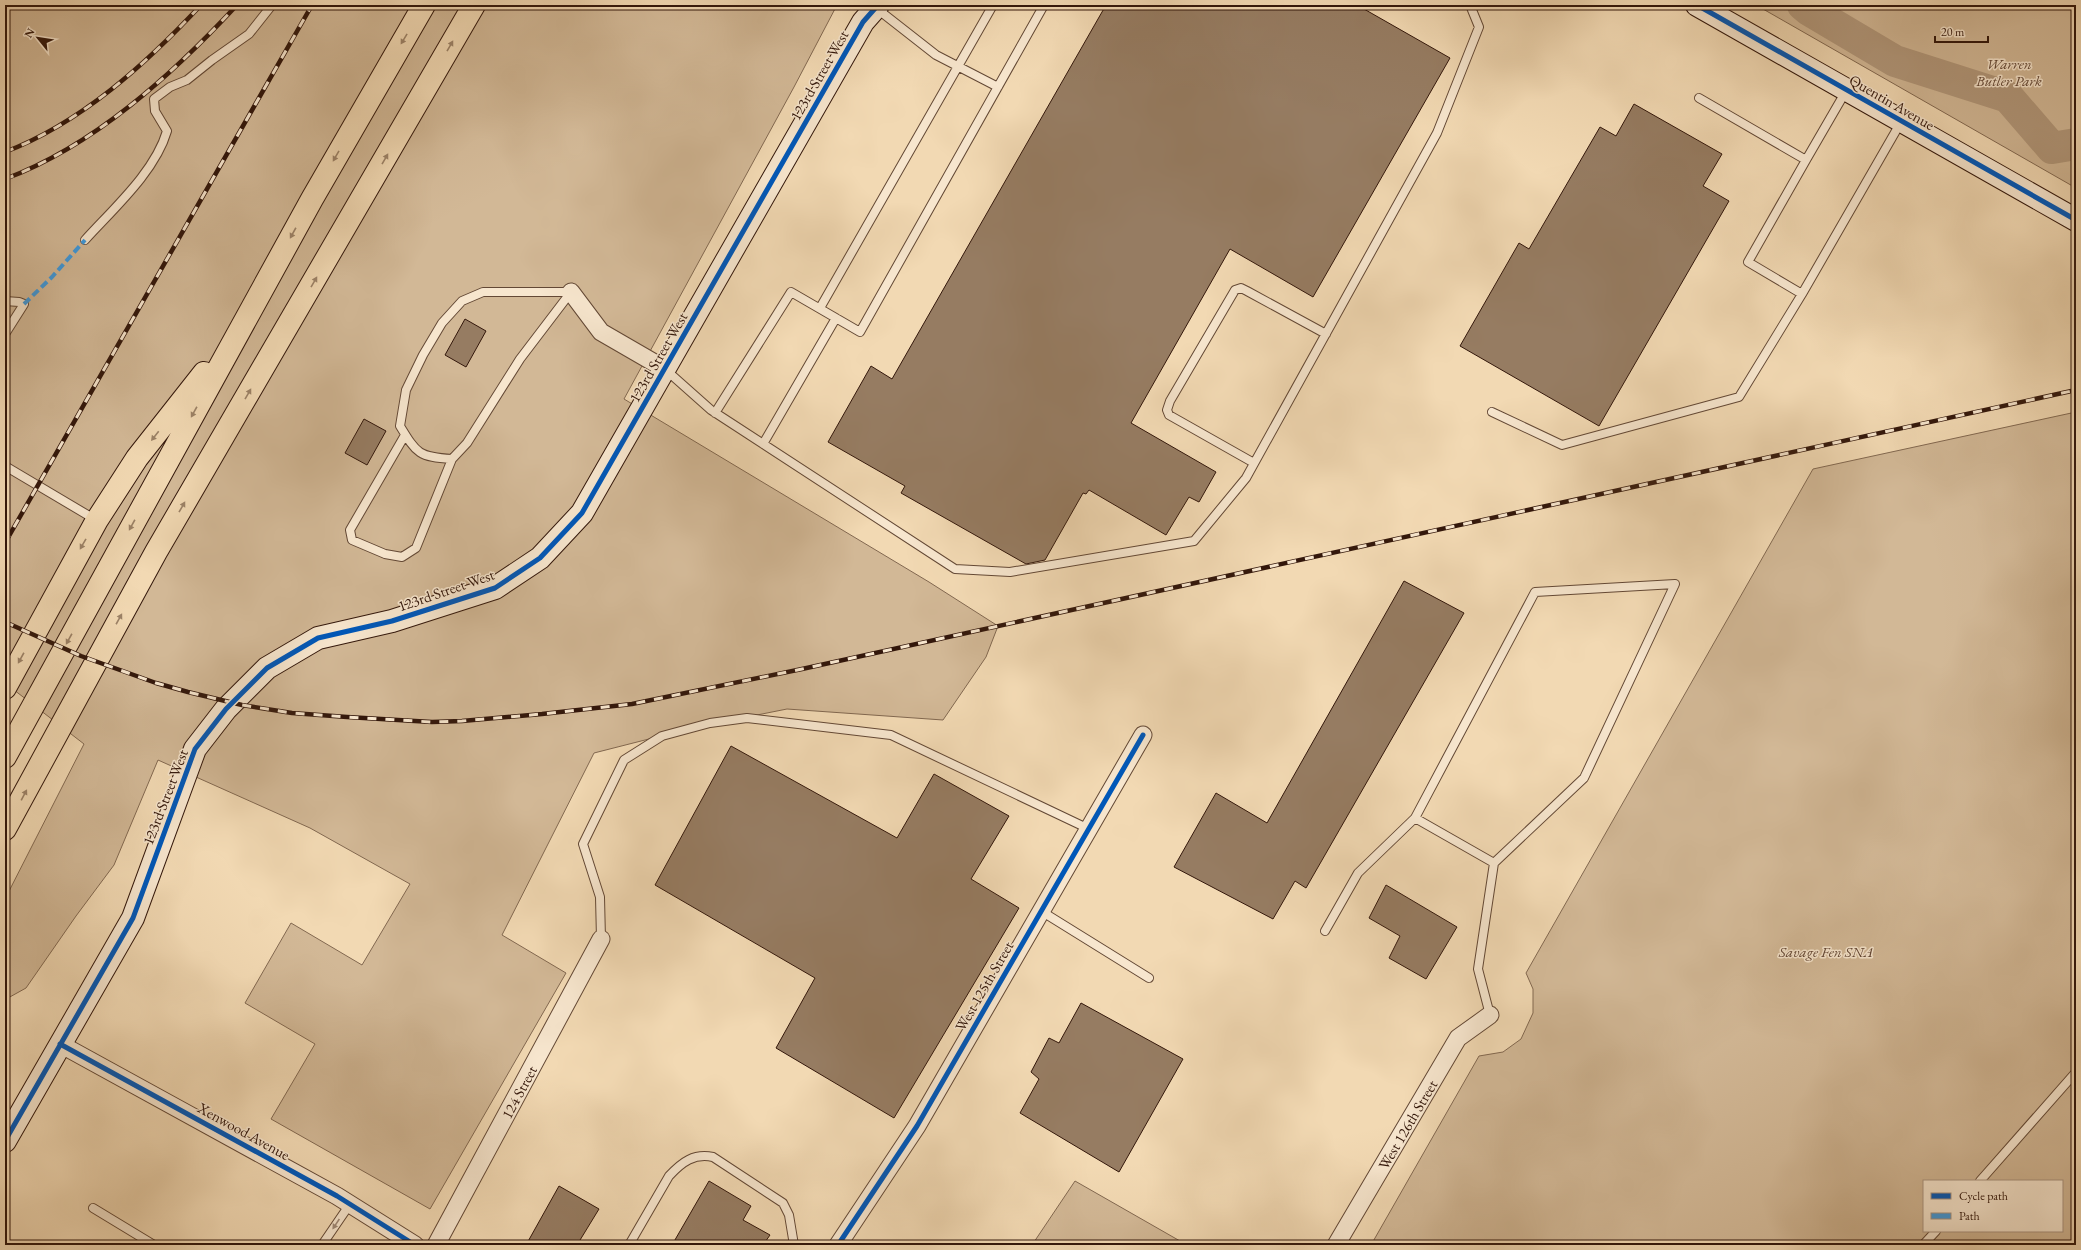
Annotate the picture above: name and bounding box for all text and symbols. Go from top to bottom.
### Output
north arrow [18,18,58,58]
scale bar [1935,18,1988,44]
text: 20 m [1941,24,1965,40]
text: N [21,26,38,40]
street label: 123rd Street West [786,26,853,123]
one-way arrow [400,34,408,44]
one-way arrow [447,40,454,52]
park label: Warren Butler Park [1975,54,2042,90]
street label: Quentin Avenue [1846,70,1938,134]
one-way arrow [333,150,340,161]
one-way arrow [381,153,388,165]
one-way arrow [289,228,296,239]
one-way arrow [310,276,317,288]
street label: 123rd Street West [625,308,692,405]
one-way arrow [245,389,252,400]
one-way arrow [191,406,198,418]
one-way arrow [151,430,159,441]
one-way arrow [179,501,186,513]
one-way arrow [128,520,135,531]
one-way arrow [80,538,87,550]
street label: 123rd Street West [395,565,497,615]
one-way arrow [115,613,122,625]
one-way arrow [66,634,72,645]
one-way arrow [18,652,24,664]
street label: 123rd Street West [138,746,192,847]
one-way arrow [20,789,27,801]
street label: West 125th Street [951,937,1018,1034]
park label: Savage Fen SNA [1778,942,1873,961]
street label: 124 Street [497,1062,541,1122]
street label: West 126th Street [1373,1076,1441,1173]
street label: Xenwood Avenue [194,1097,294,1164]
legend [1923,1180,2063,1232]
text: Cycle path [1959,1188,2008,1204]
text: Path [1959,1208,1980,1224]
one-way arrow [332,1219,340,1230]

